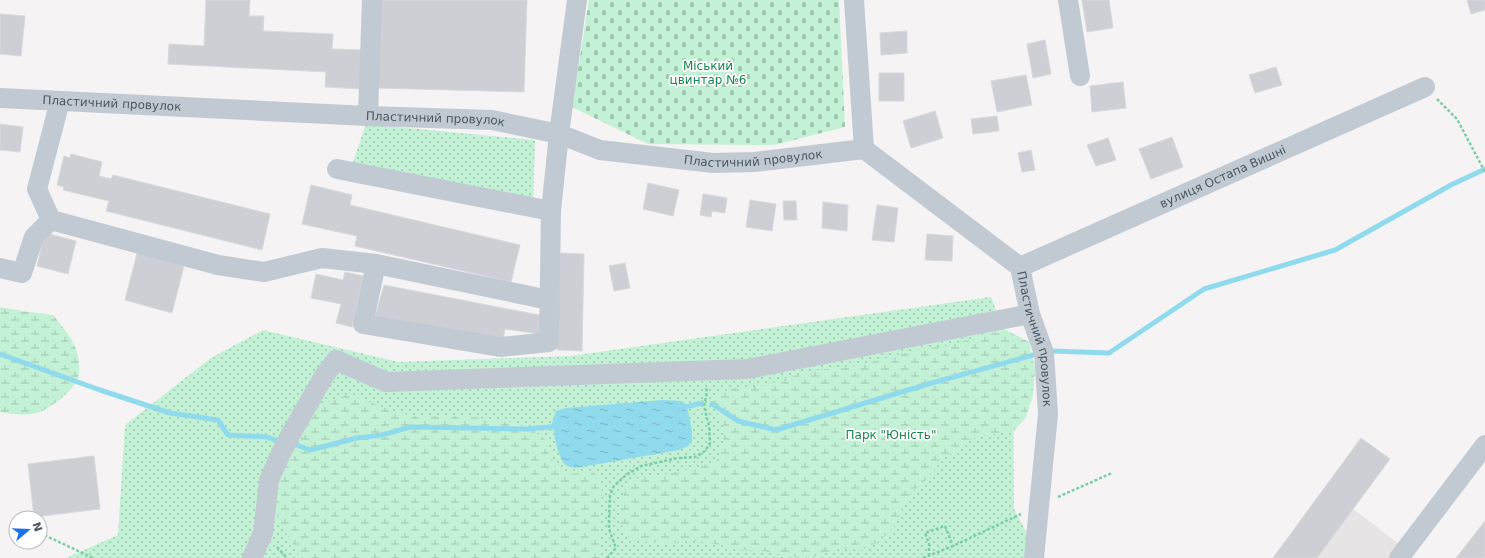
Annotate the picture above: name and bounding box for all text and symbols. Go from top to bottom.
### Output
park label: Міський цвинтар №6 [670,59,746,87]
street label: Пластичний провулок [42,93,182,114]
street label: Пластичний провулок [366,109,506,130]
street label: вулиця Остапа Вишні [1158,143,1288,211]
street label: Пластичний провулок [683,147,823,170]
street label: Пластичний провулок [1014,270,1055,407]
park label: Парк "Юність" [846,428,936,442]
north arrow [8,510,48,550]
text: N [29,520,45,533]

